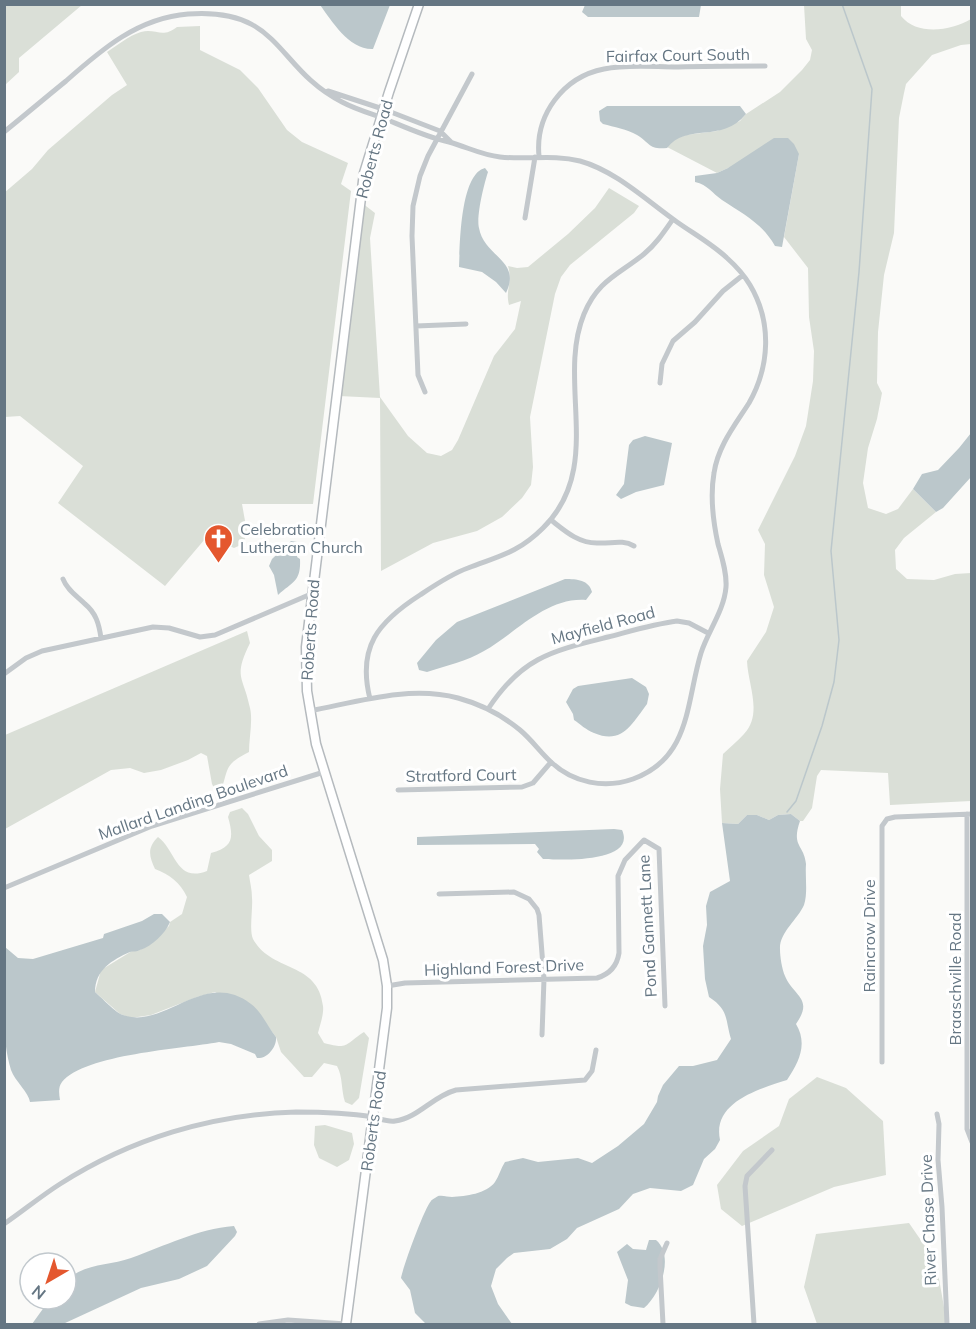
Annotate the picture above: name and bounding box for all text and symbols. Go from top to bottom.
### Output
street label: Fairfax Court South [606,44,750,66]
street label: Roberts Road [351,97,397,201]
place label: Celebration Lutheran Church [240,519,363,557]
church icon: Celebration Lutheran Church [203,522,235,564]
street label: Roberts Road [296,579,324,681]
street label: Mayfield Road [549,602,657,648]
street label: Mallard Landing Boulevard [96,760,290,844]
street label: Stratford Court [405,764,517,786]
street label: Pond Gannett Lane [633,854,661,998]
street label: Raincrow Drive [859,879,879,993]
street label: Braaschville Road [945,913,965,1046]
street label: Highland Forest Drive [424,954,584,980]
street label: Roberts Road [356,1069,390,1173]
street label: River Chase Drive [916,1154,940,1286]
north arrow [18,1251,78,1311]
text: N [28,1281,50,1304]

